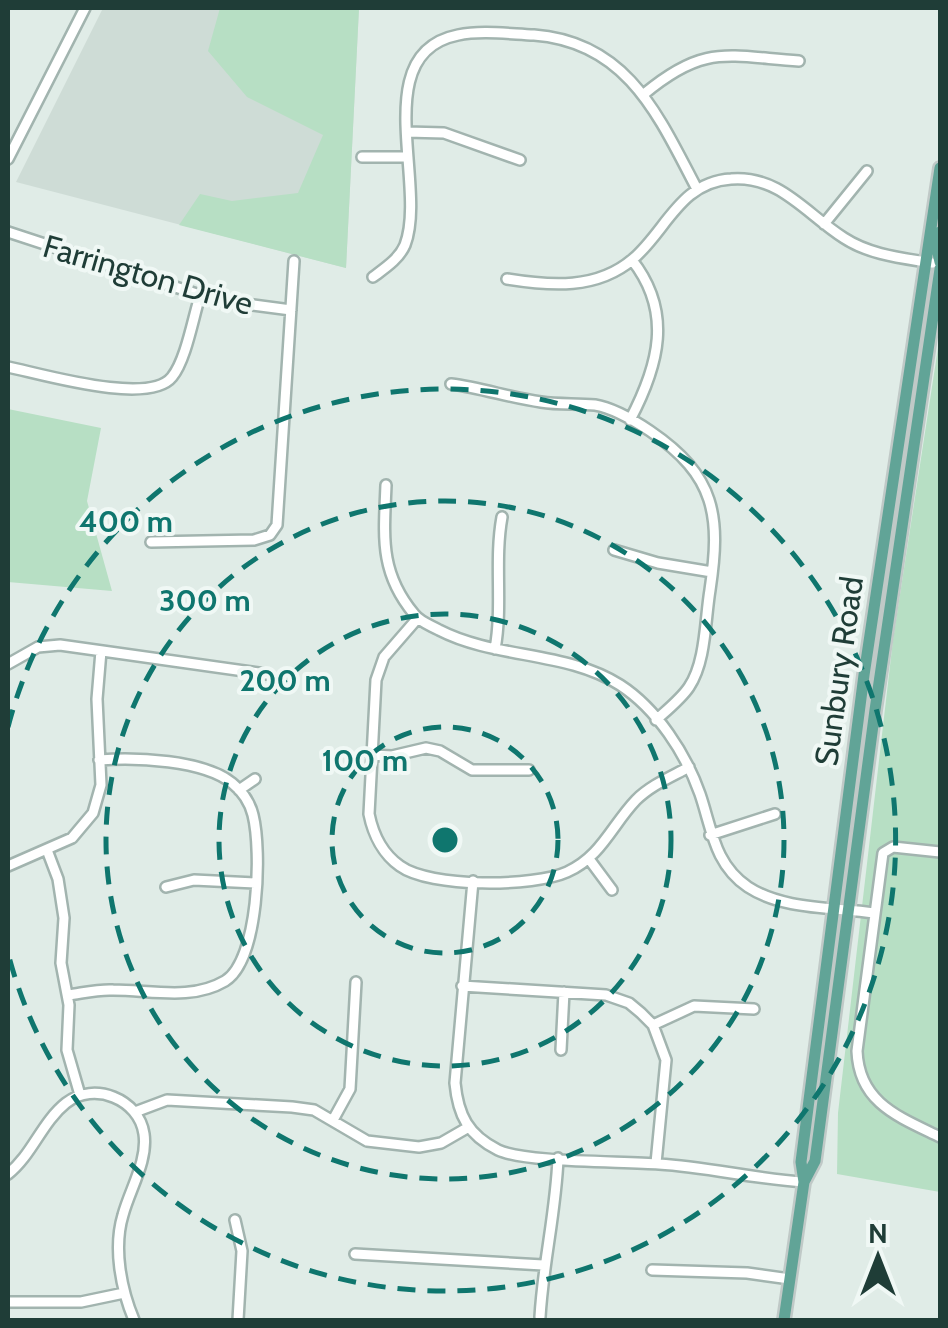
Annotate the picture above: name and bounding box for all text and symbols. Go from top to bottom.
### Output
street label: Farrington Drive [39,226,257,323]
text: 400 m [79,503,173,540]
street label: Sunbury Road [806,574,871,768]
text: 300 m [159,582,251,619]
text: 200 m [239,662,331,699]
text: 100 m [322,742,408,779]
centre of rings [427,822,463,858]
north arrow [828,1208,928,1308]
text: N [868,1216,888,1250]

